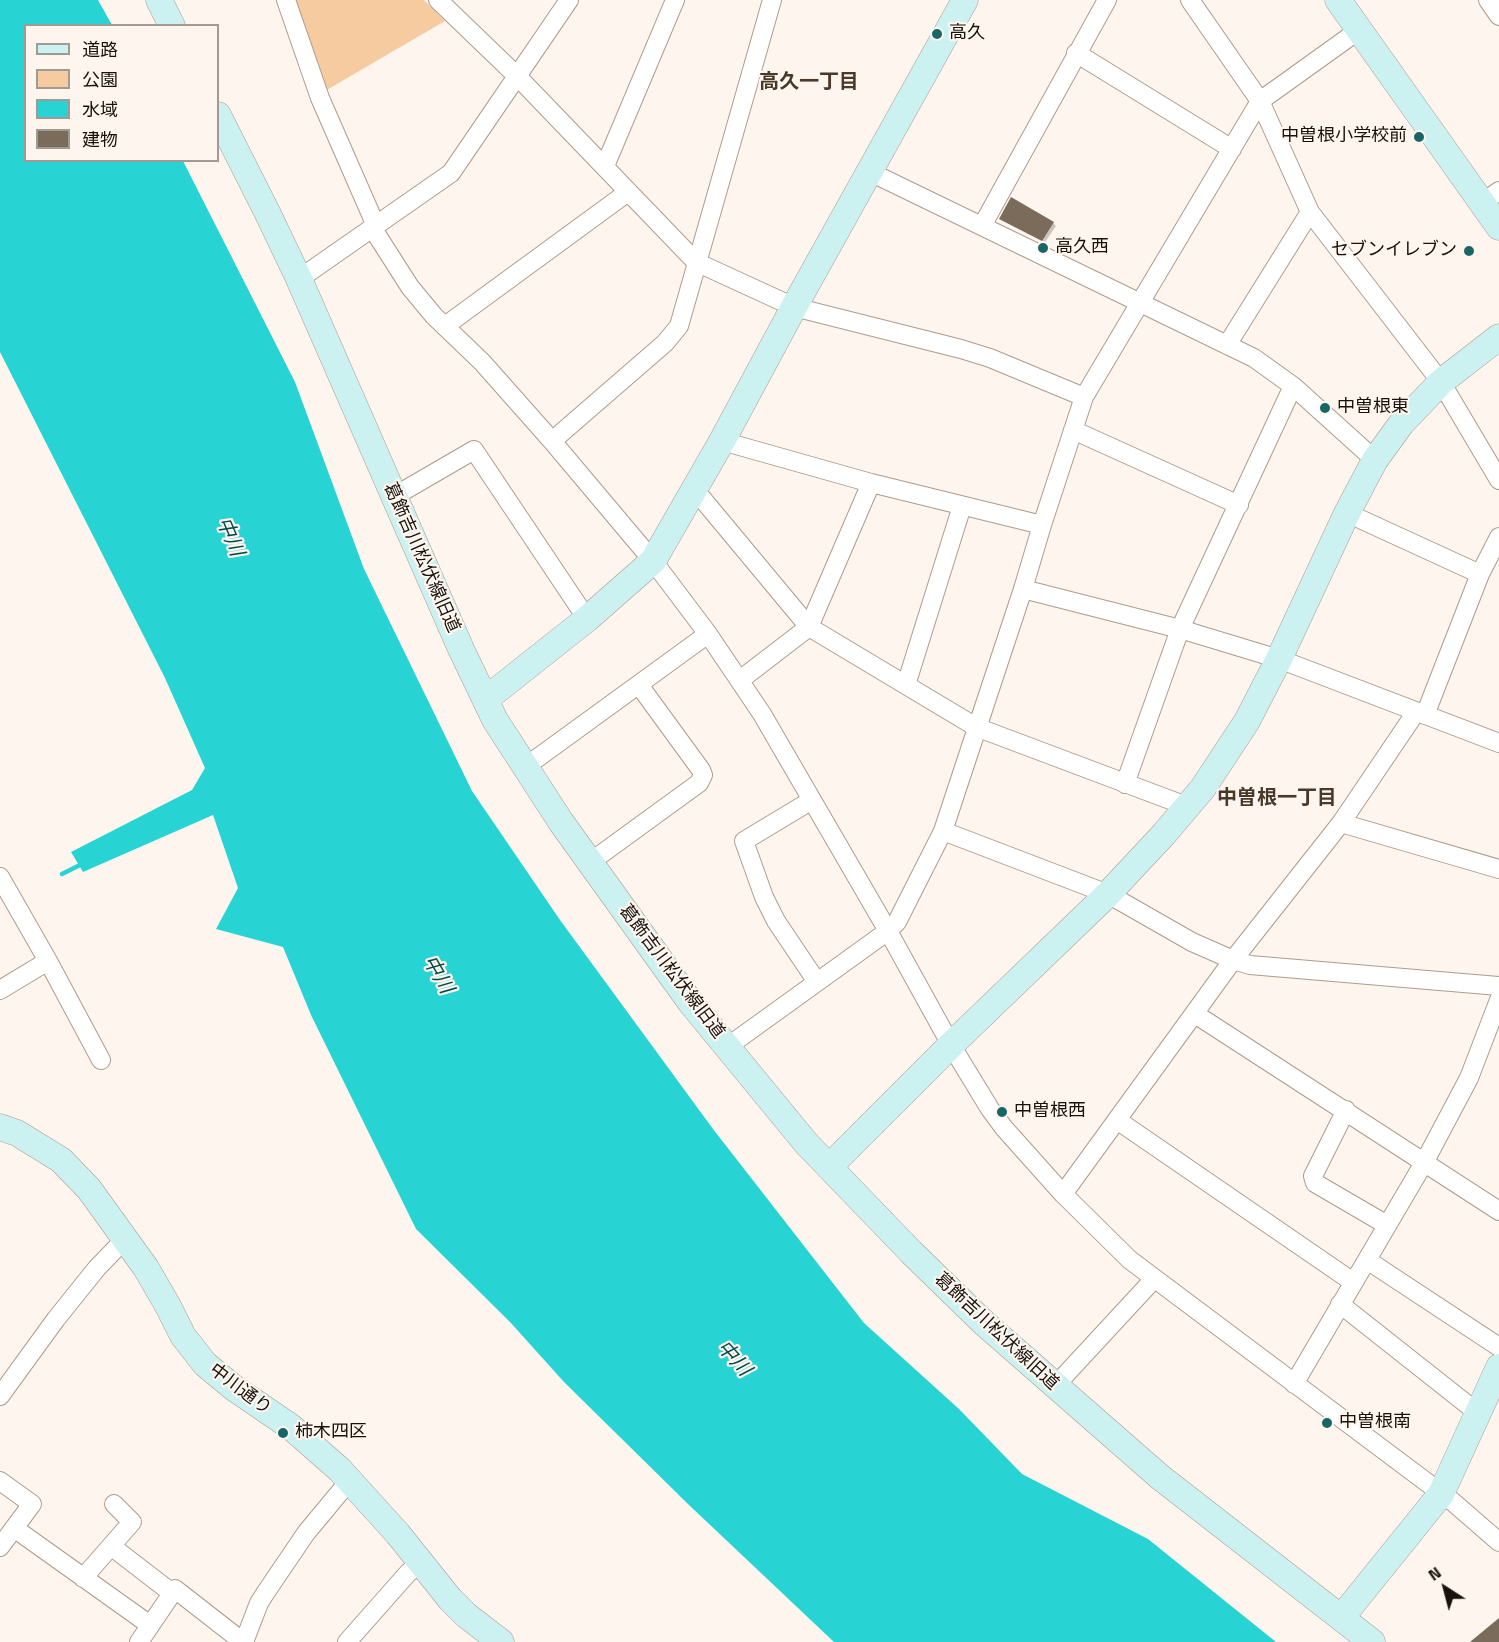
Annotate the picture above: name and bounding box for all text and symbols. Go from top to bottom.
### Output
place label: 高久 [949,23,985,45]
legend [24,24,219,162]
marker: 高久 [930,27,944,41]
text: 道路 [82,36,118,63]
text: 公園 [82,66,118,93]
district label: 高久一丁目 [759,71,859,95]
text: 水域 [82,96,118,123]
text: 建物 [82,126,118,153]
place label: 中曽根小学校前 [1281,126,1407,148]
marker: 中曽根小学校前 [1412,130,1426,144]
place label: 高久西 [1055,237,1109,259]
place label: セブンイレブン [1331,240,1457,262]
marker: 高久西 [1036,241,1050,255]
marker: セブンイレブン [1462,244,1476,258]
place label: 中曽根東 [1337,397,1409,419]
marker: 中曽根東 [1318,401,1332,415]
street label: 葛飾吉川松伏線旧道 [378,480,464,636]
water label: 中川 [210,514,248,560]
district label: 中曽根一丁目 [1217,787,1337,811]
street label: 葛飾吉川松伏線旧道 [614,901,728,1043]
water label: 中川 [417,952,457,998]
place label: 中曽根西 [1014,1101,1086,1123]
marker: 中曽根西 [995,1105,1009,1119]
street label: 葛飾吉川松伏線旧道 [929,1269,1063,1395]
water label: 中川 [711,1336,755,1382]
street label: 中川通り [205,1360,275,1420]
place label: 中曽根南 [1339,1412,1411,1434]
marker: 中曽根南 [1320,1416,1334,1430]
place label: 柿木四区 [295,1422,367,1444]
marker: 柿木四区 [276,1426,290,1440]
north arrow [1415,1558,1475,1618]
text: N [1423,1560,1446,1586]

